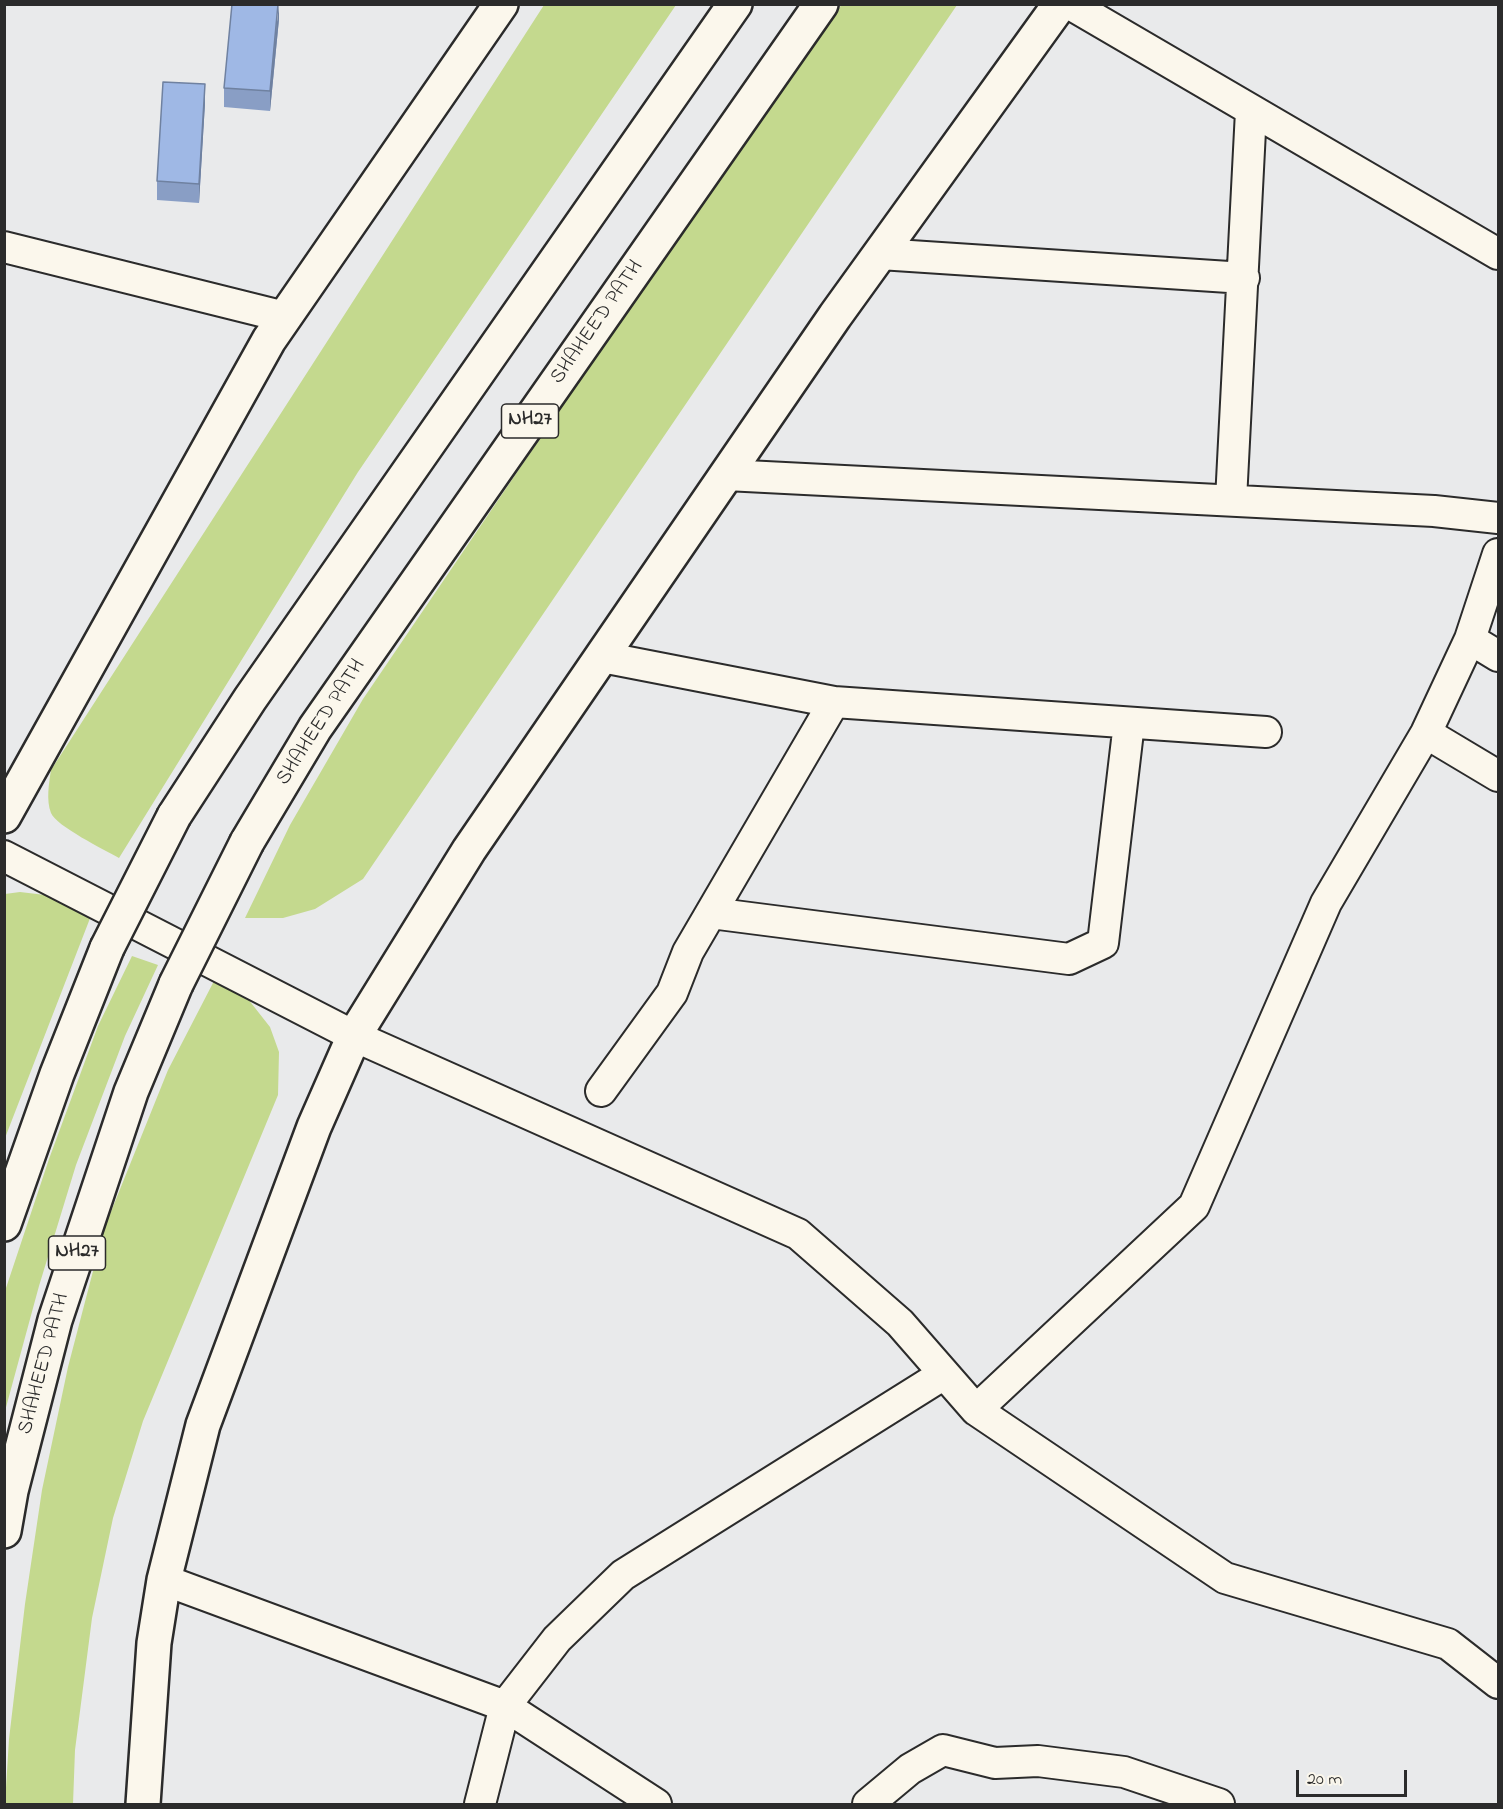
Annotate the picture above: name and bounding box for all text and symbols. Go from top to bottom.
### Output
street label: SHAHEED PATH [546,256,650,390]
road number: NH27 [502,404,558,438]
street label: SHAHEED PATH [272,655,372,791]
road number: NH27 [48,1236,106,1270]
street label: SHAHEED PATH [14,1291,76,1437]
scale bar [1299,1758,1410,1796]
text: 20 m [1307,1767,1342,1793]

